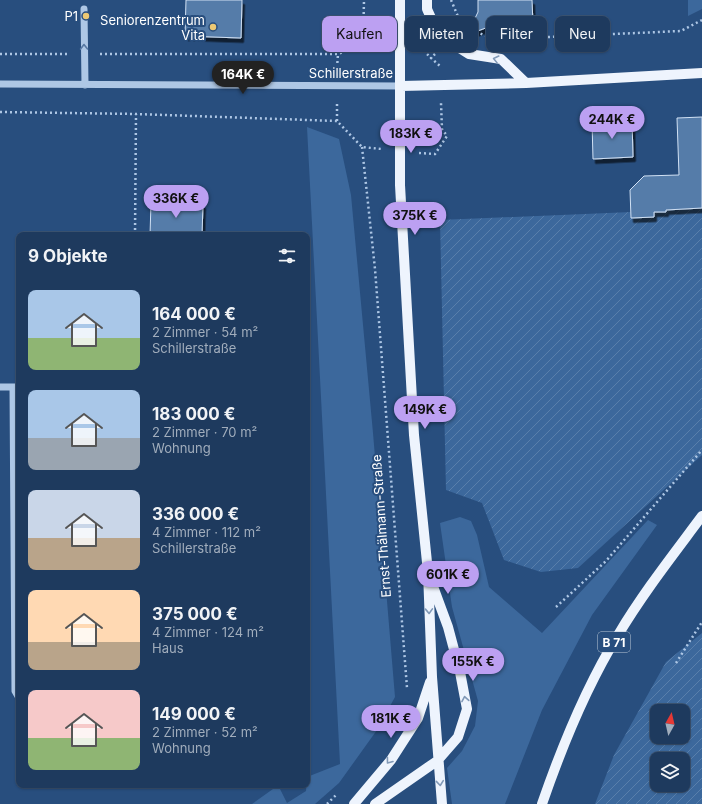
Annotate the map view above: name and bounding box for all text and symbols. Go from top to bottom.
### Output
place label: P1 [64,8,78,24]
marker: P1 [81,11,91,21]
place label: Seniorenzentrum Vita [100,12,205,43]
chip: Kaufen [322,16,397,52]
chip: Mieten [405,16,478,52]
chip: Filter [486,16,547,52]
chip: Neu [555,16,610,52]
marker: Seniorenzentrum Vita [208,22,218,32]
one-way arrow [80,44,89,50]
one-way arrow [492,56,499,64]
pin: 164K € [210,61,276,95]
street label: Schillerstraße [309,65,393,81]
text: 164K € [221,66,265,82]
pin: 244K € [579,106,645,140]
text: 244K € [589,111,635,127]
pin: 183K € [378,120,444,154]
text: 183K € [389,125,433,141]
pin: 336K € [143,185,209,219]
text: 336K € [153,190,199,206]
pin: 375K € [382,202,448,236]
text: 375K € [392,207,438,223]
icon: filters [276,245,298,267]
text: 9 Objekte [28,246,108,266]
text: 164 000 € [152,304,236,324]
icon: home [60,306,108,354]
text: 2 Zimmer · 54 m² [152,324,258,340]
text: Schillerstraße [152,340,236,356]
pin: 149K € [392,396,458,430]
text: 149K € [403,401,447,417]
text: 183 000 € [152,404,235,424]
icon: home [60,406,108,454]
text: 2 Zimmer · 70 m² [152,424,257,440]
text: Wohnung [152,440,211,456]
street label: Ernst-Thälmann-Straße [368,454,394,598]
text: 336 000 € [152,504,239,524]
icon: home [60,506,108,554]
text: 4 Zimmer · 112 m² [152,524,261,540]
text: Schillerstraße [152,540,236,556]
pin: 601K € [415,561,481,595]
text: 601K € [426,566,470,582]
text: 375 000 € [152,604,238,624]
icon: home [60,606,108,654]
one-way arrow [425,608,433,614]
text: 4 Zimmer · 124 m² [152,624,264,640]
road number: B 71 [598,632,630,652]
text: Haus [152,640,184,656]
pin: 155K € [440,648,506,682]
text: 155K € [451,653,495,669]
one-way arrow [461,696,470,703]
text: 149 000 € [152,704,236,724]
north arrow [650,704,690,744]
map controls [650,704,690,792]
pin: 181K € [358,705,424,739]
icon: home [60,706,108,754]
text: 181K € [371,710,412,726]
text: 2 Zimmer · 52 m² [152,724,258,740]
text: Wohnung [152,740,211,756]
button: layers [650,752,690,792]
one-way arrow [387,756,394,763]
one-way arrow [435,780,444,786]

